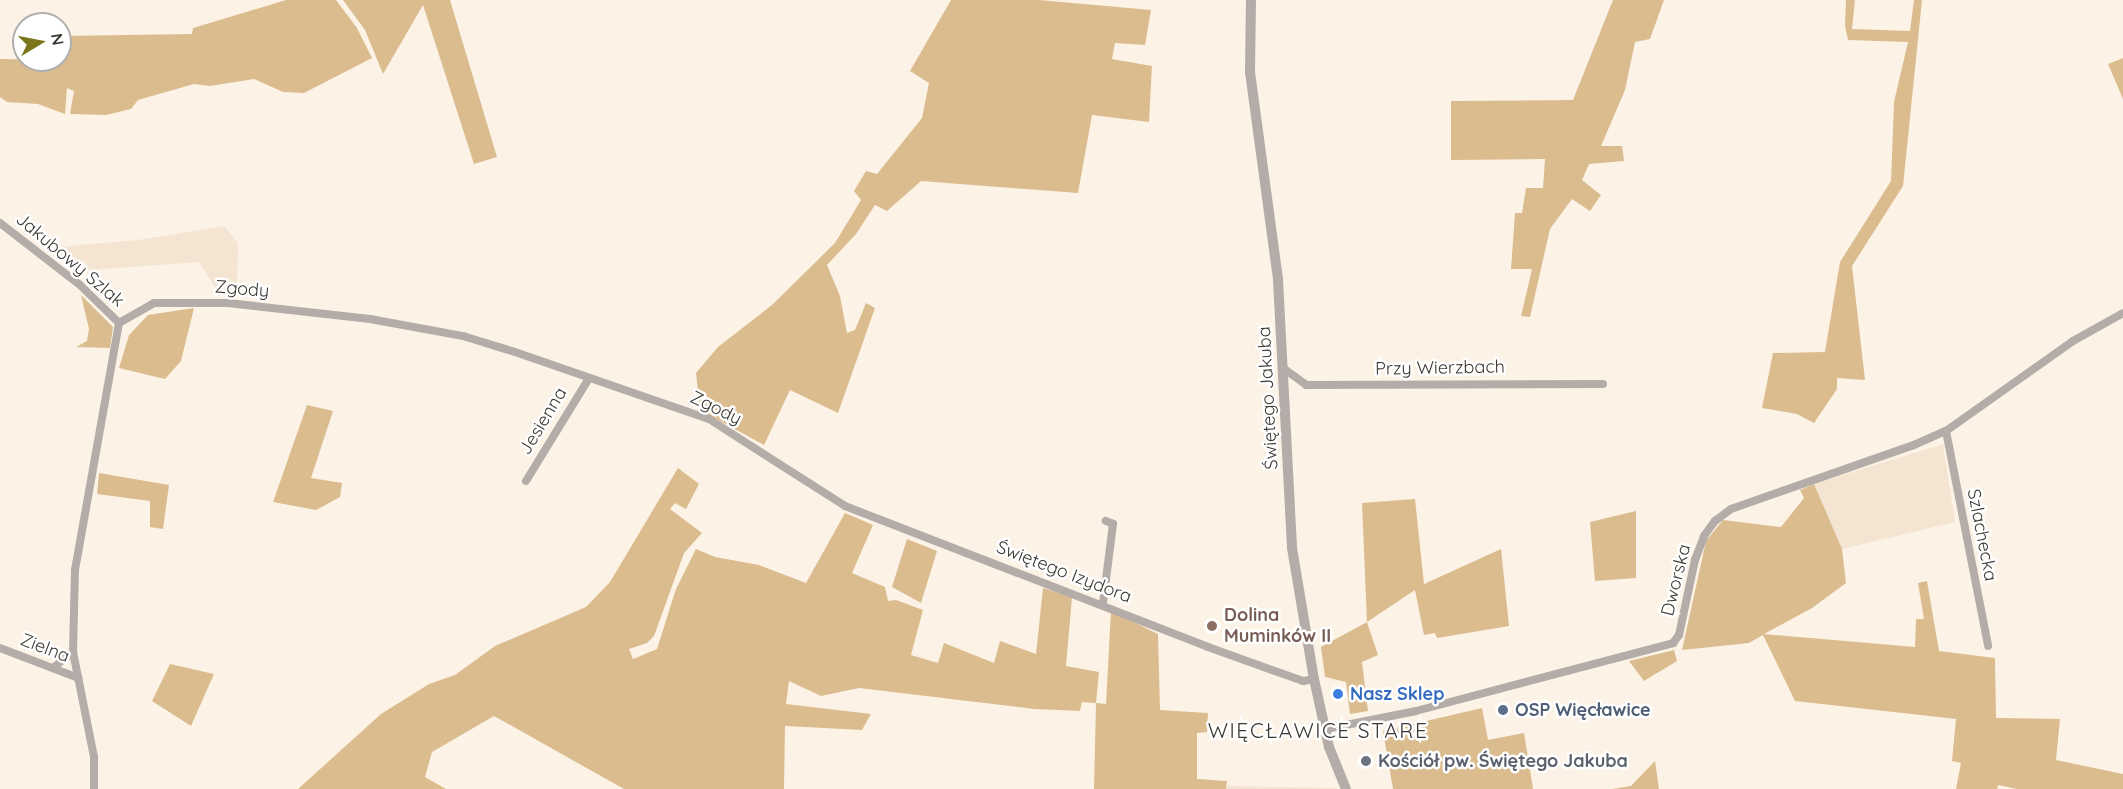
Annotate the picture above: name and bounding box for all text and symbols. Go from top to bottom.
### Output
north arrow [12,12,72,72]
text: N [47,32,69,47]
street label: Jakubowy Szlak [11,208,129,312]
street label: Zgody [214,276,270,302]
street label: Świętego Jakuba [1253,326,1283,470]
street label: Przy Wierzbach [1375,356,1505,380]
street label: Jesienna [515,383,571,459]
street label: Zgody [687,386,745,430]
street label: Szlachecka [1962,487,2002,583]
street label: Świętego Izydora [993,536,1135,608]
street label: Dworska [1657,542,1695,618]
place label: Dolina Muminków II [1224,605,1331,648]
marker: Dolina Muminków II [1205,619,1219,633]
street label: Zielna [17,629,73,667]
place label: Nasz Sklep [1350,683,1444,705]
marker: Nasz Sklep [1331,687,1345,701]
place label: OSP Więcławice [1515,699,1651,721]
marker: OSP Więcławice [1496,703,1510,717]
district label: WIĘCŁAWICE STARE [1208,717,1428,743]
place label: Kościół pw. Świętego Jakuba [1378,750,1628,772]
marker: Kościół pw. Świętego Jakuba [1359,754,1373,768]

